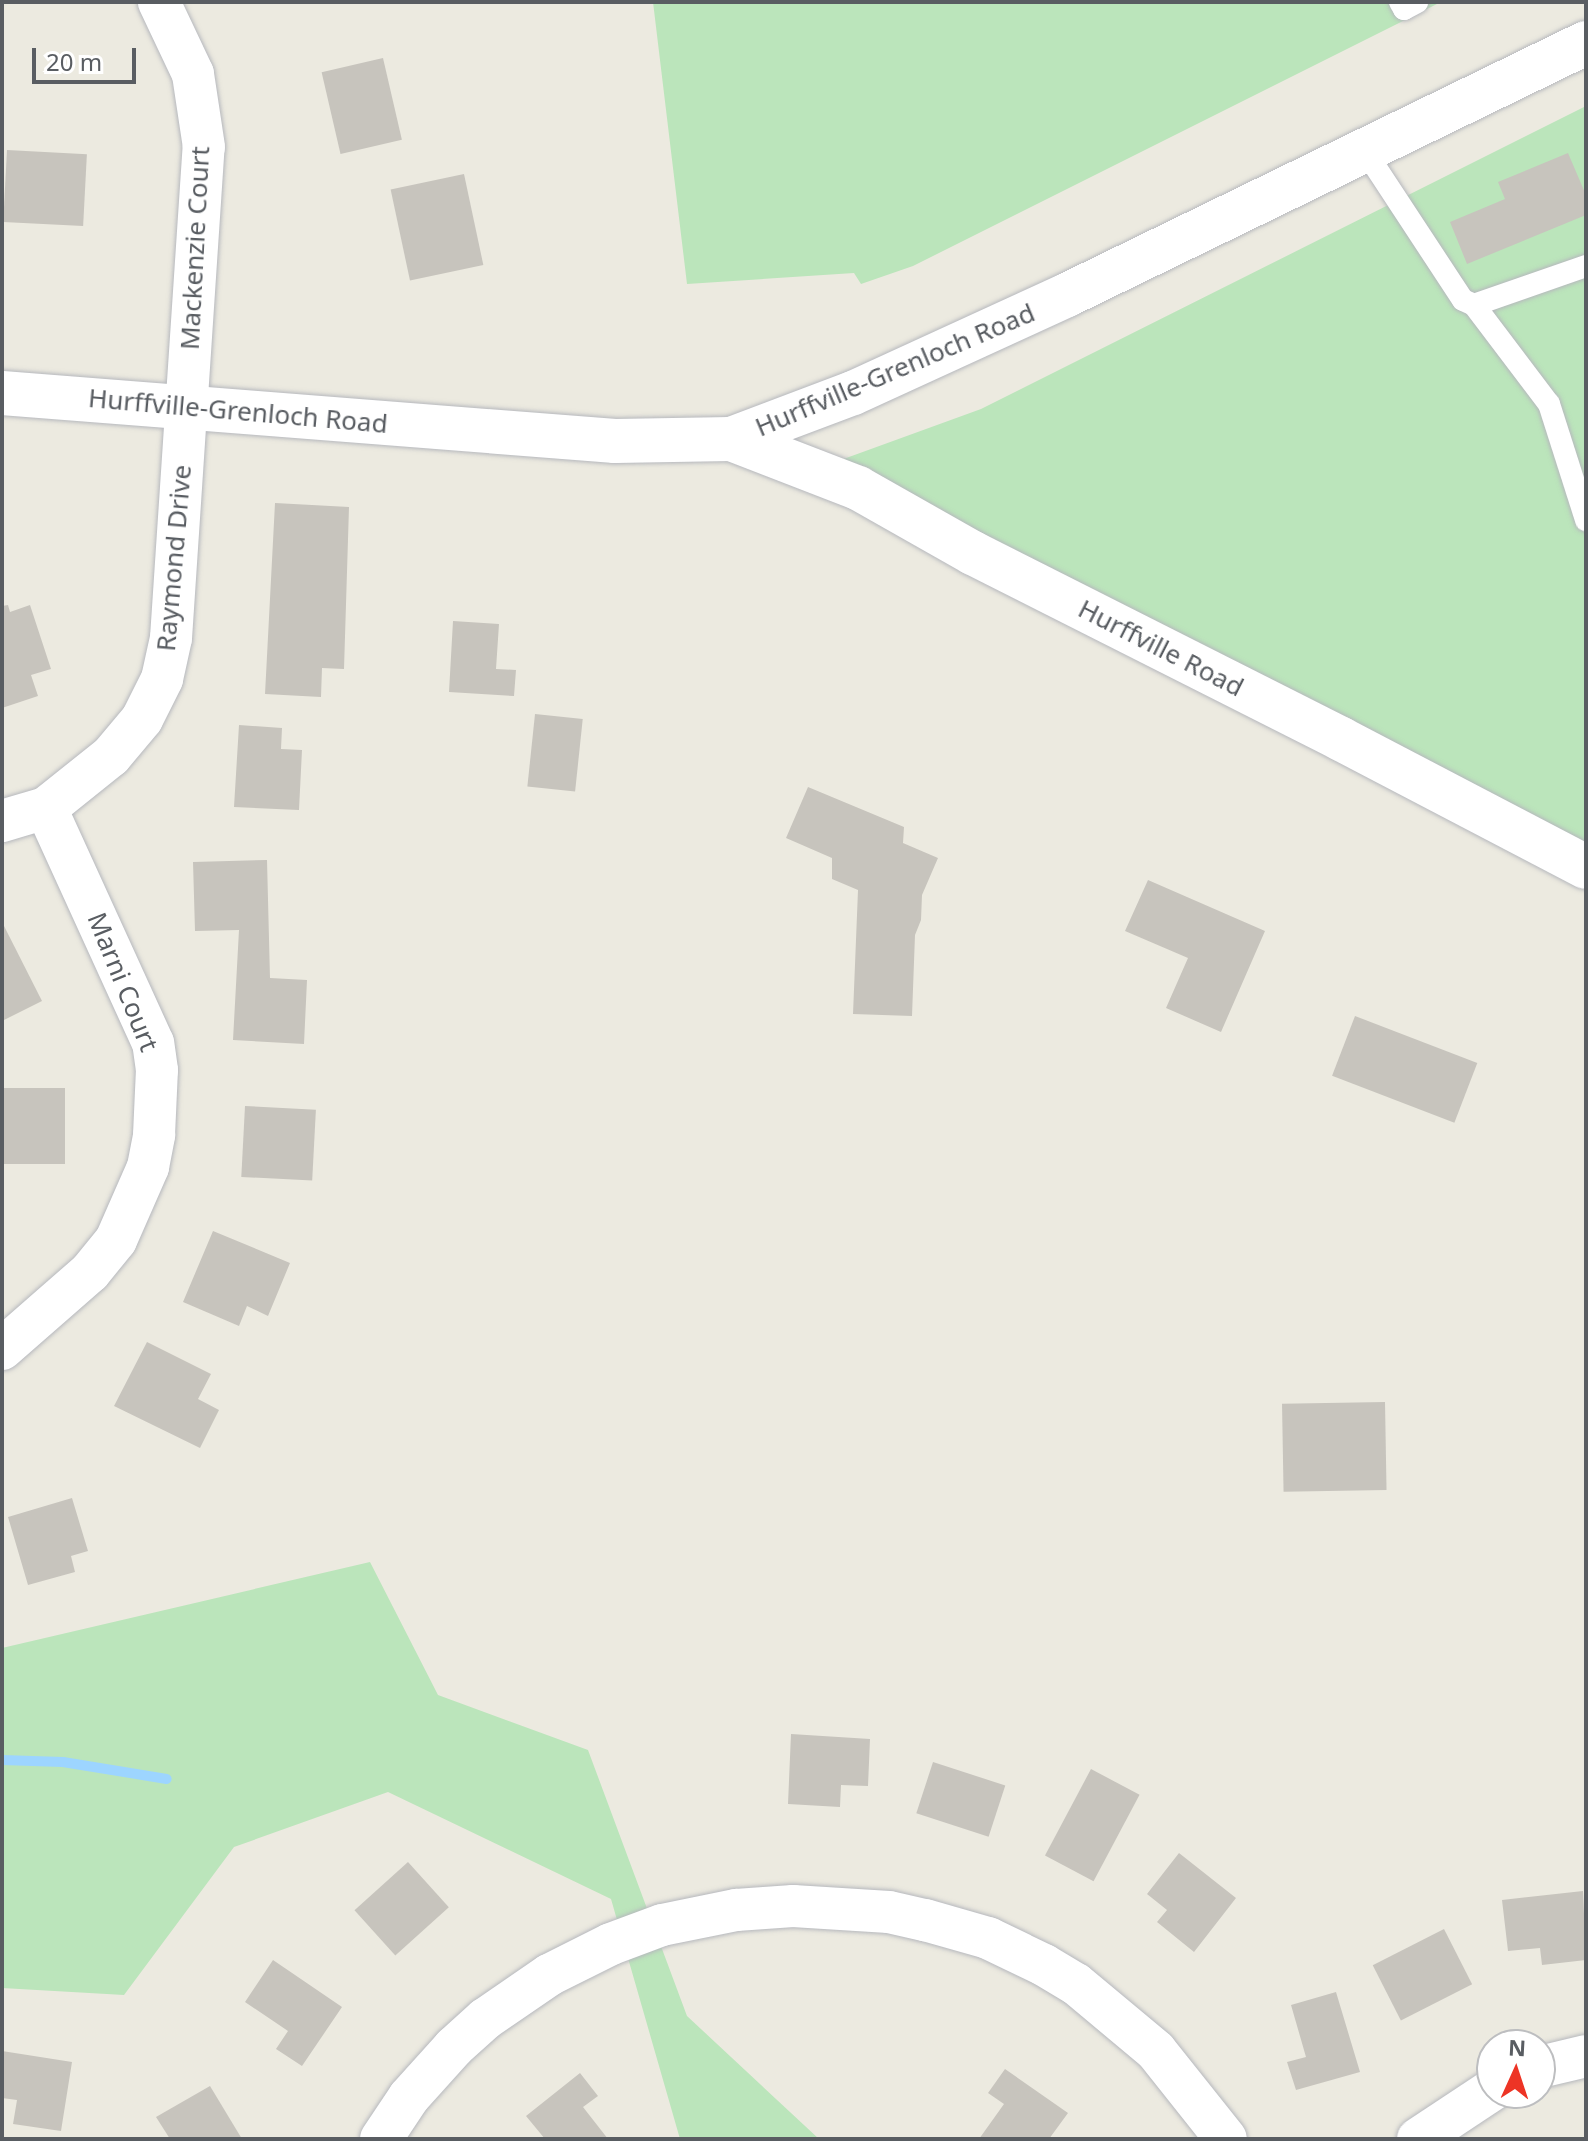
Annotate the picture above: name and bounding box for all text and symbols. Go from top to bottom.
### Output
scale bar [36,32,140,82]
text: 20 m [46,45,102,78]
street label: Mackenzie Court [174,145,216,351]
street label: Hurffville-Grenloch Road [751,297,1039,443]
street label: Hurffville-Grenloch Road [87,382,389,440]
street label: Raymond Drive [150,463,198,653]
street label: Hurffville Road [1073,593,1249,703]
street label: Marni Court [81,908,165,1056]
north arrow [1476,2029,1556,2109]
text: N [1507,2032,1527,2062]

